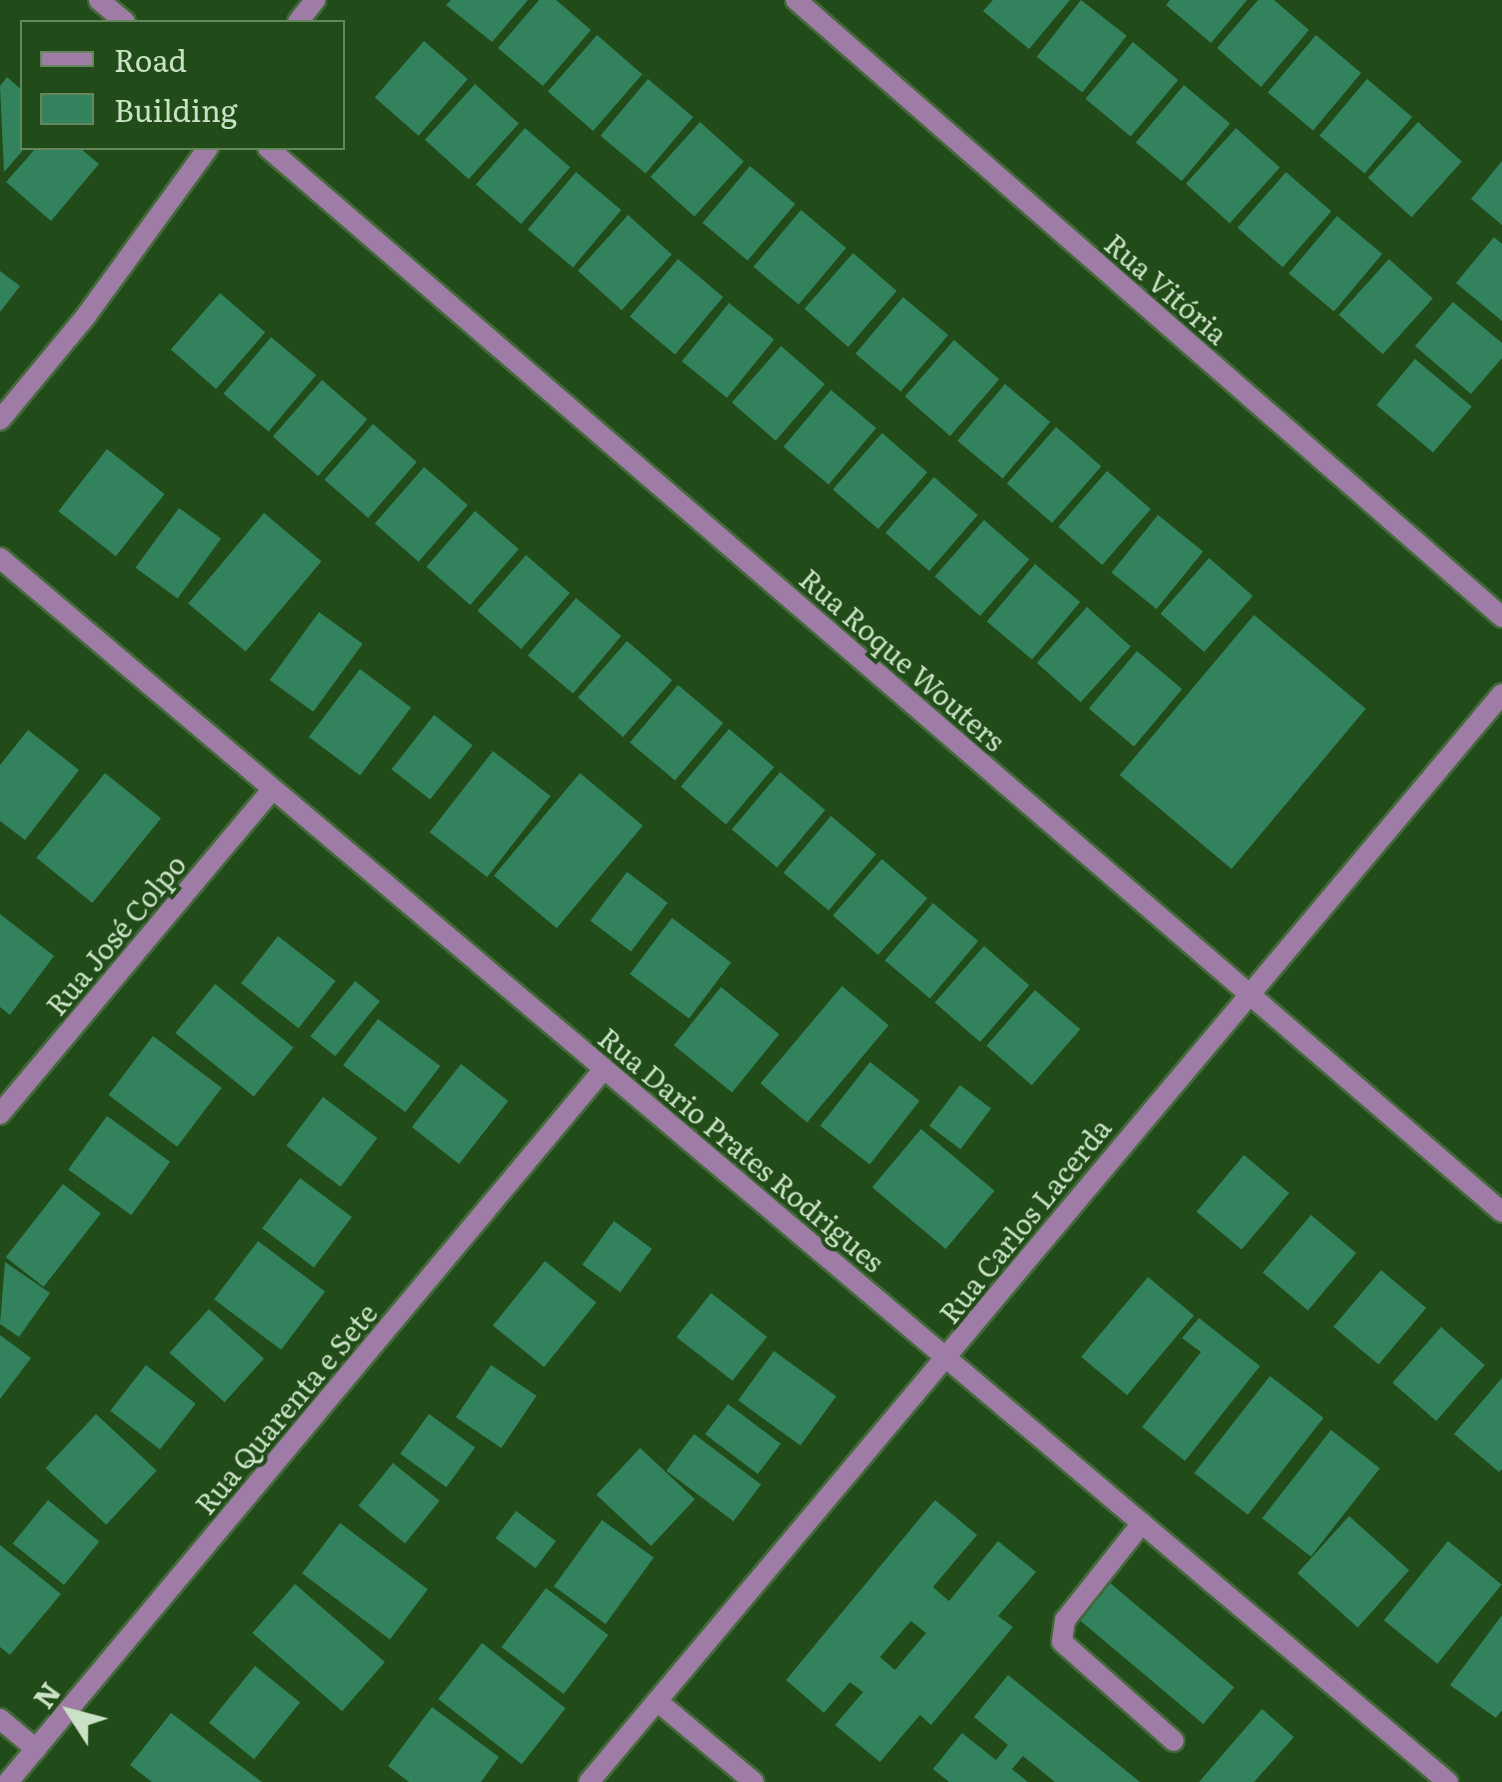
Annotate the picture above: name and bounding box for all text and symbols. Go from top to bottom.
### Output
legend [20,20,345,150]
text: Road [114,37,187,81]
text: Building [114,87,238,131]
street label: Rua Vitória [1099,226,1235,350]
street label: Rua Roque Wouters [794,561,1012,757]
street label: Rua José Colpo [38,847,192,1021]
street label: Rua Dario Prates Rodrigues [593,1020,891,1278]
street label: Rua Carlos Lacerda [931,1111,1117,1329]
street label: Rua Quarenta e Sete [187,1296,383,1520]
north arrow [20,1662,120,1762]
text: N [22,1673,70,1716]

